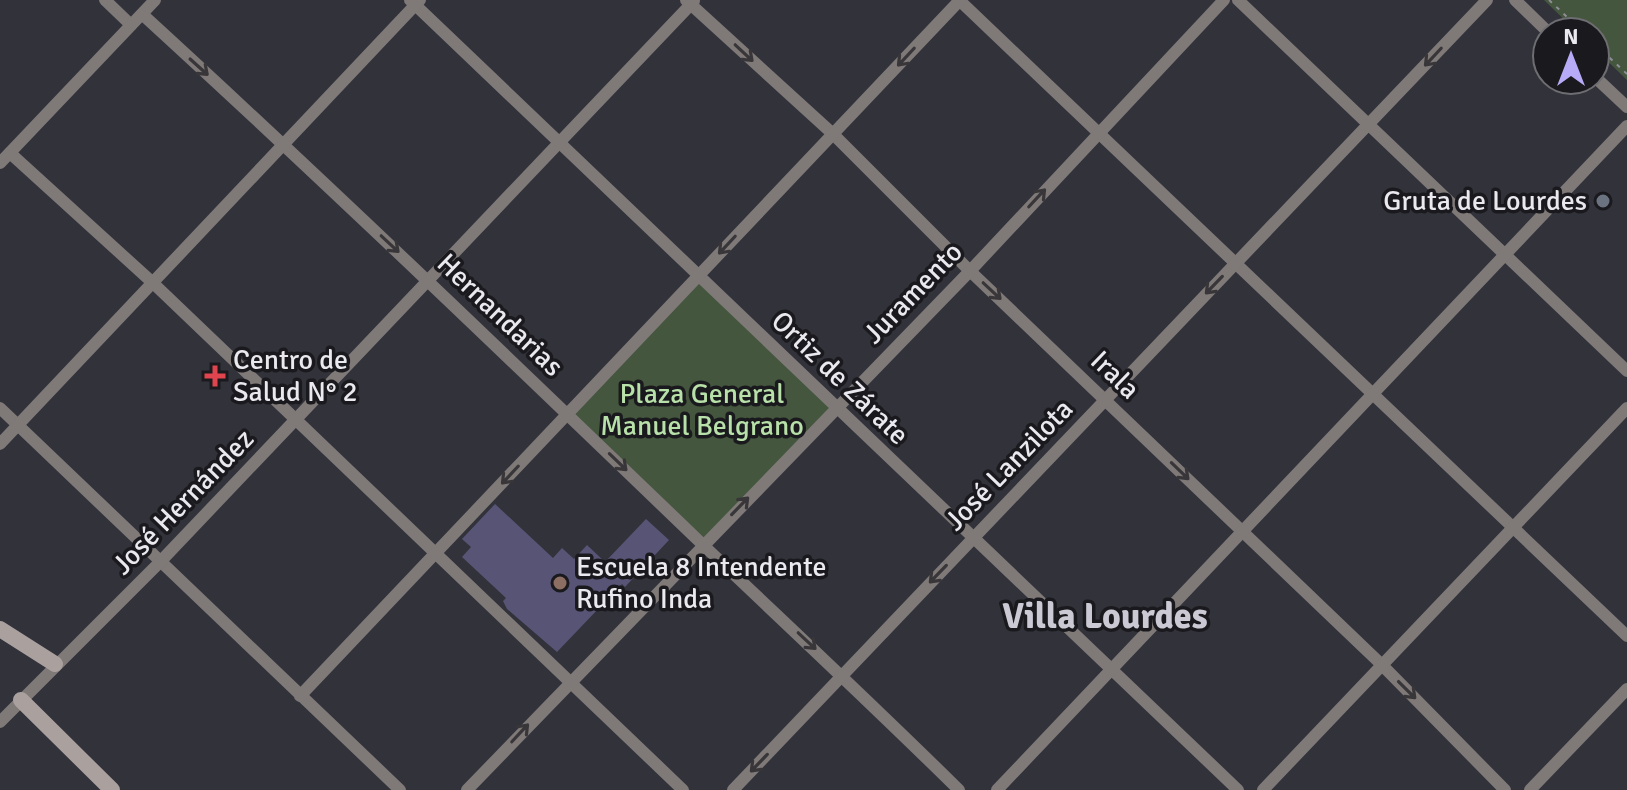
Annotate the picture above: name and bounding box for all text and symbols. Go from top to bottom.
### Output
north arrow [1531,16,1611,96]
text: N [1563,23,1579,50]
one-way arrow [733,43,753,61]
one-way arrow [898,46,916,66]
one-way arrow [1424,47,1443,67]
one-way arrow [189,57,209,76]
place label: Gruta de Lourdes [1383,184,1587,218]
one-way arrow [1028,189,1046,209]
marker: Gruta de Lourdes [1594,192,1612,210]
one-way arrow [380,234,400,253]
one-way arrow [718,235,737,255]
street label: Juramento [856,235,970,351]
street label: Hernandarias [430,247,570,383]
one-way arrow [1205,275,1224,295]
one-way arrow [981,282,1001,300]
street label: Ortiz de Zárate [764,304,916,452]
place label: Centro de Salud N° 2 [233,343,358,409]
street label: Irala [1083,344,1147,406]
marker: Centro de Salud N° 2 [204,365,226,387]
park label: Plaza General Manuel Belgrano [600,377,804,443]
street label: José Lanzilota [938,392,1080,538]
street label: José Hernández [105,422,261,582]
one-way arrow [608,452,627,471]
one-way arrow [1170,461,1190,480]
one-way arrow [501,464,519,484]
one-way arrow [730,496,749,516]
place label: Escuela 8 Intendente Rufino Inda [576,550,826,616]
one-way arrow [929,564,948,584]
marker: Escuela 8 Intendente Rufino Inda [551,574,569,592]
district label: Villa Lourdes [1002,594,1208,639]
one-way arrow [797,631,817,650]
one-way arrow [1397,680,1416,699]
one-way arrow [510,724,529,743]
one-way arrow [750,752,769,772]

